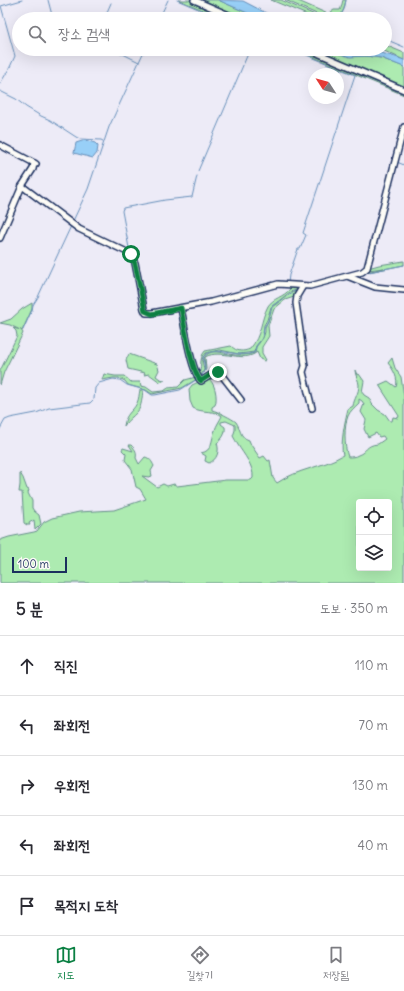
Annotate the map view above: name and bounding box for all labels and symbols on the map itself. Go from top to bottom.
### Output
north arrow [308,68,344,104]
route start [122,245,140,263]
route end [209,363,227,381]
scale bar [12,555,67,574]

